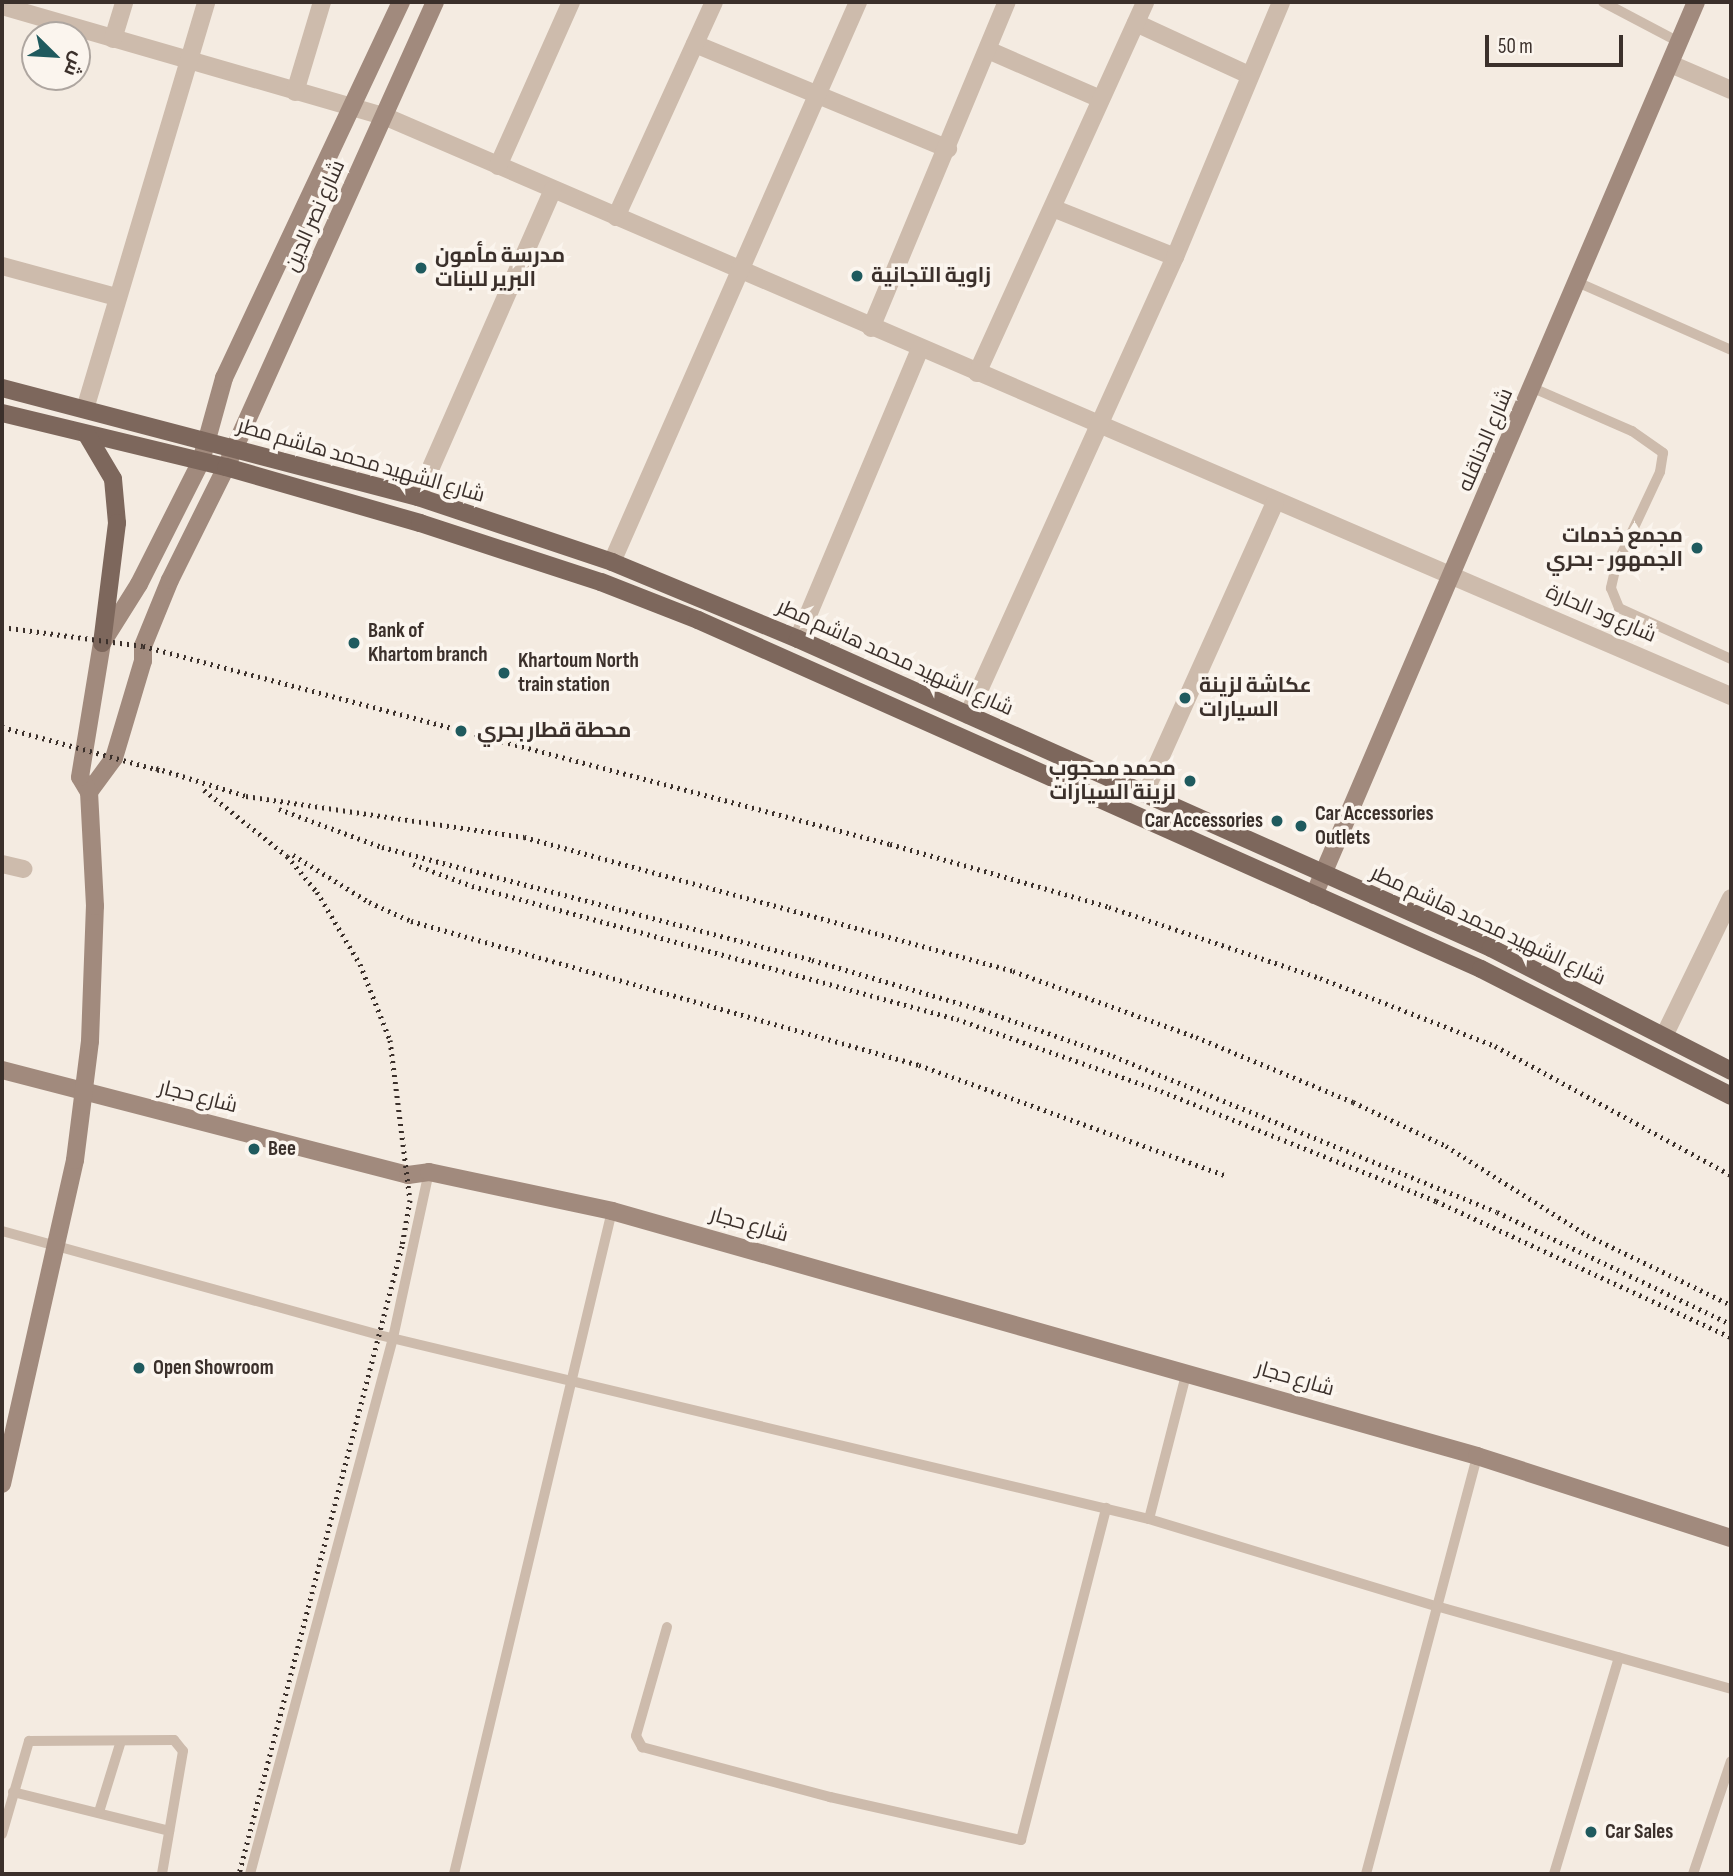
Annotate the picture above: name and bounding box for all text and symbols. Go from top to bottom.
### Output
north arrow [21,21,91,91]
scale bar [1488,21,1626,65]
text: 50 m [1498,34,1533,59]
text: ش [58,48,89,80]
street label: شارع نصر الدين [279,156,351,276]
place label: مدرسة مأمون البرير للبنات [435,243,565,293]
marker: مدرسة مأمون البرير للبنات [413,260,429,276]
place label: زاوية التجانية [871,263,991,289]
marker: زاوية التجانية [849,268,865,284]
street label: شارع الدناقله [1453,385,1519,495]
street label: شارع الشهيد محمد هاشم مطر [235,414,487,508]
place label: مجمع خدمات الجمهور - بحري [1546,523,1683,573]
marker: مجمع خدمات الجمهور - بحري [1689,540,1705,556]
street label: شارع ود الحارة [1542,580,1660,648]
street label: شارع الشهيد محمد هاشم مطر [773,594,1017,722]
place label: Bank of Khartom branch [368,618,488,668]
marker: Bank of Khartom branch [346,635,362,651]
place label: Khartoum North train station [518,648,639,698]
marker: Khartoum North train station [496,665,512,681]
place label: عكاشة لزينة السيارات [1199,673,1312,723]
marker: عكاشة لزينة السيارات [1177,690,1193,706]
place label: محطة قطار بحري [477,718,631,744]
marker: محطة قطار بحري [451,721,471,741]
place label: محمد محجوب لزينة السيارات [1049,756,1176,806]
marker: محمد محجوب لزينة السيارات [1182,773,1198,789]
place label: Car Accessories Outlets [1315,801,1434,851]
place label: Car Accessories [1144,808,1263,834]
marker: Car Accessories [1269,813,1285,829]
marker: Car Accessories Outlets [1293,818,1309,834]
street label: شارع الشهيد محمد هاشم مطر [1367,860,1609,992]
street label: شارع حجار [156,1075,240,1119]
place label: Bee [268,1136,296,1162]
marker: Bee [246,1141,262,1157]
street label: شارع حجار [707,1202,791,1248]
place label: Open Showroom [153,1355,274,1381]
street label: شارع حجار [1253,1356,1337,1402]
marker: Open Showroom [131,1360,147,1376]
place label: Car Sales [1605,1819,1673,1845]
marker: Car Sales [1583,1824,1599,1840]

